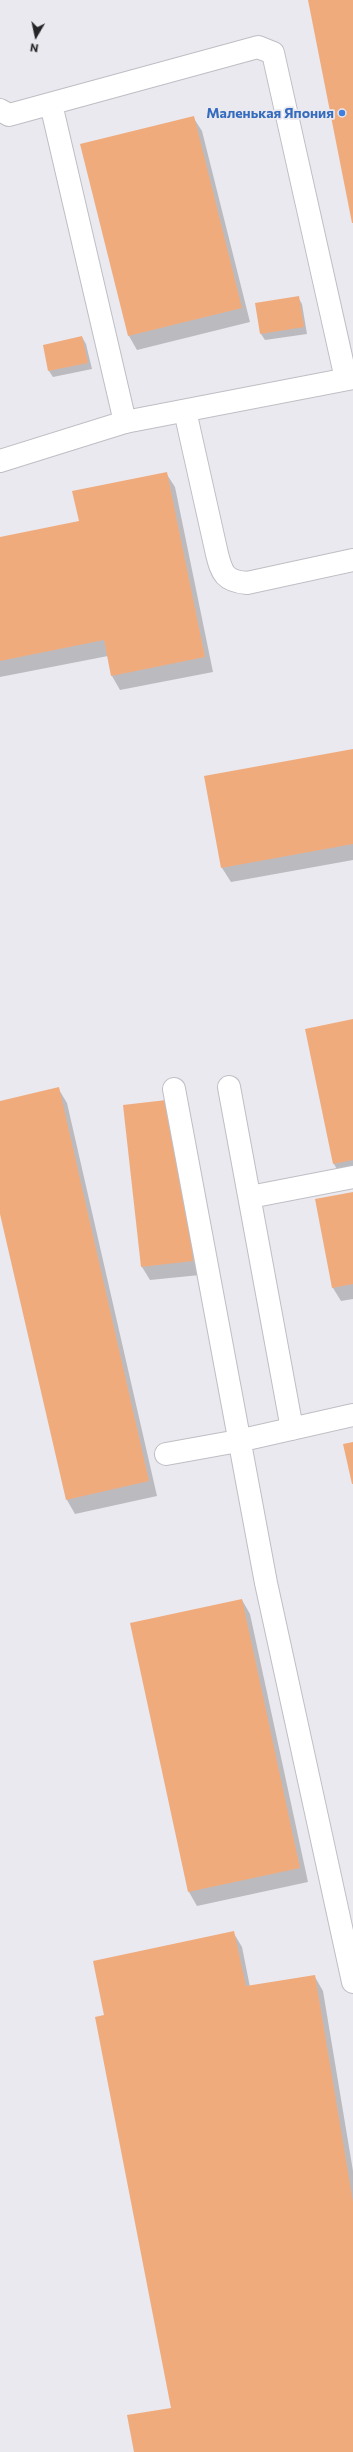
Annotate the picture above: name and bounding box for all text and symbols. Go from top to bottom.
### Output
north arrow [16,16,56,56]
text: N [29,41,39,55]
place label: Маленькая Япония [206,105,334,121]
marker: Маленькая Япония [337,108,347,118]

